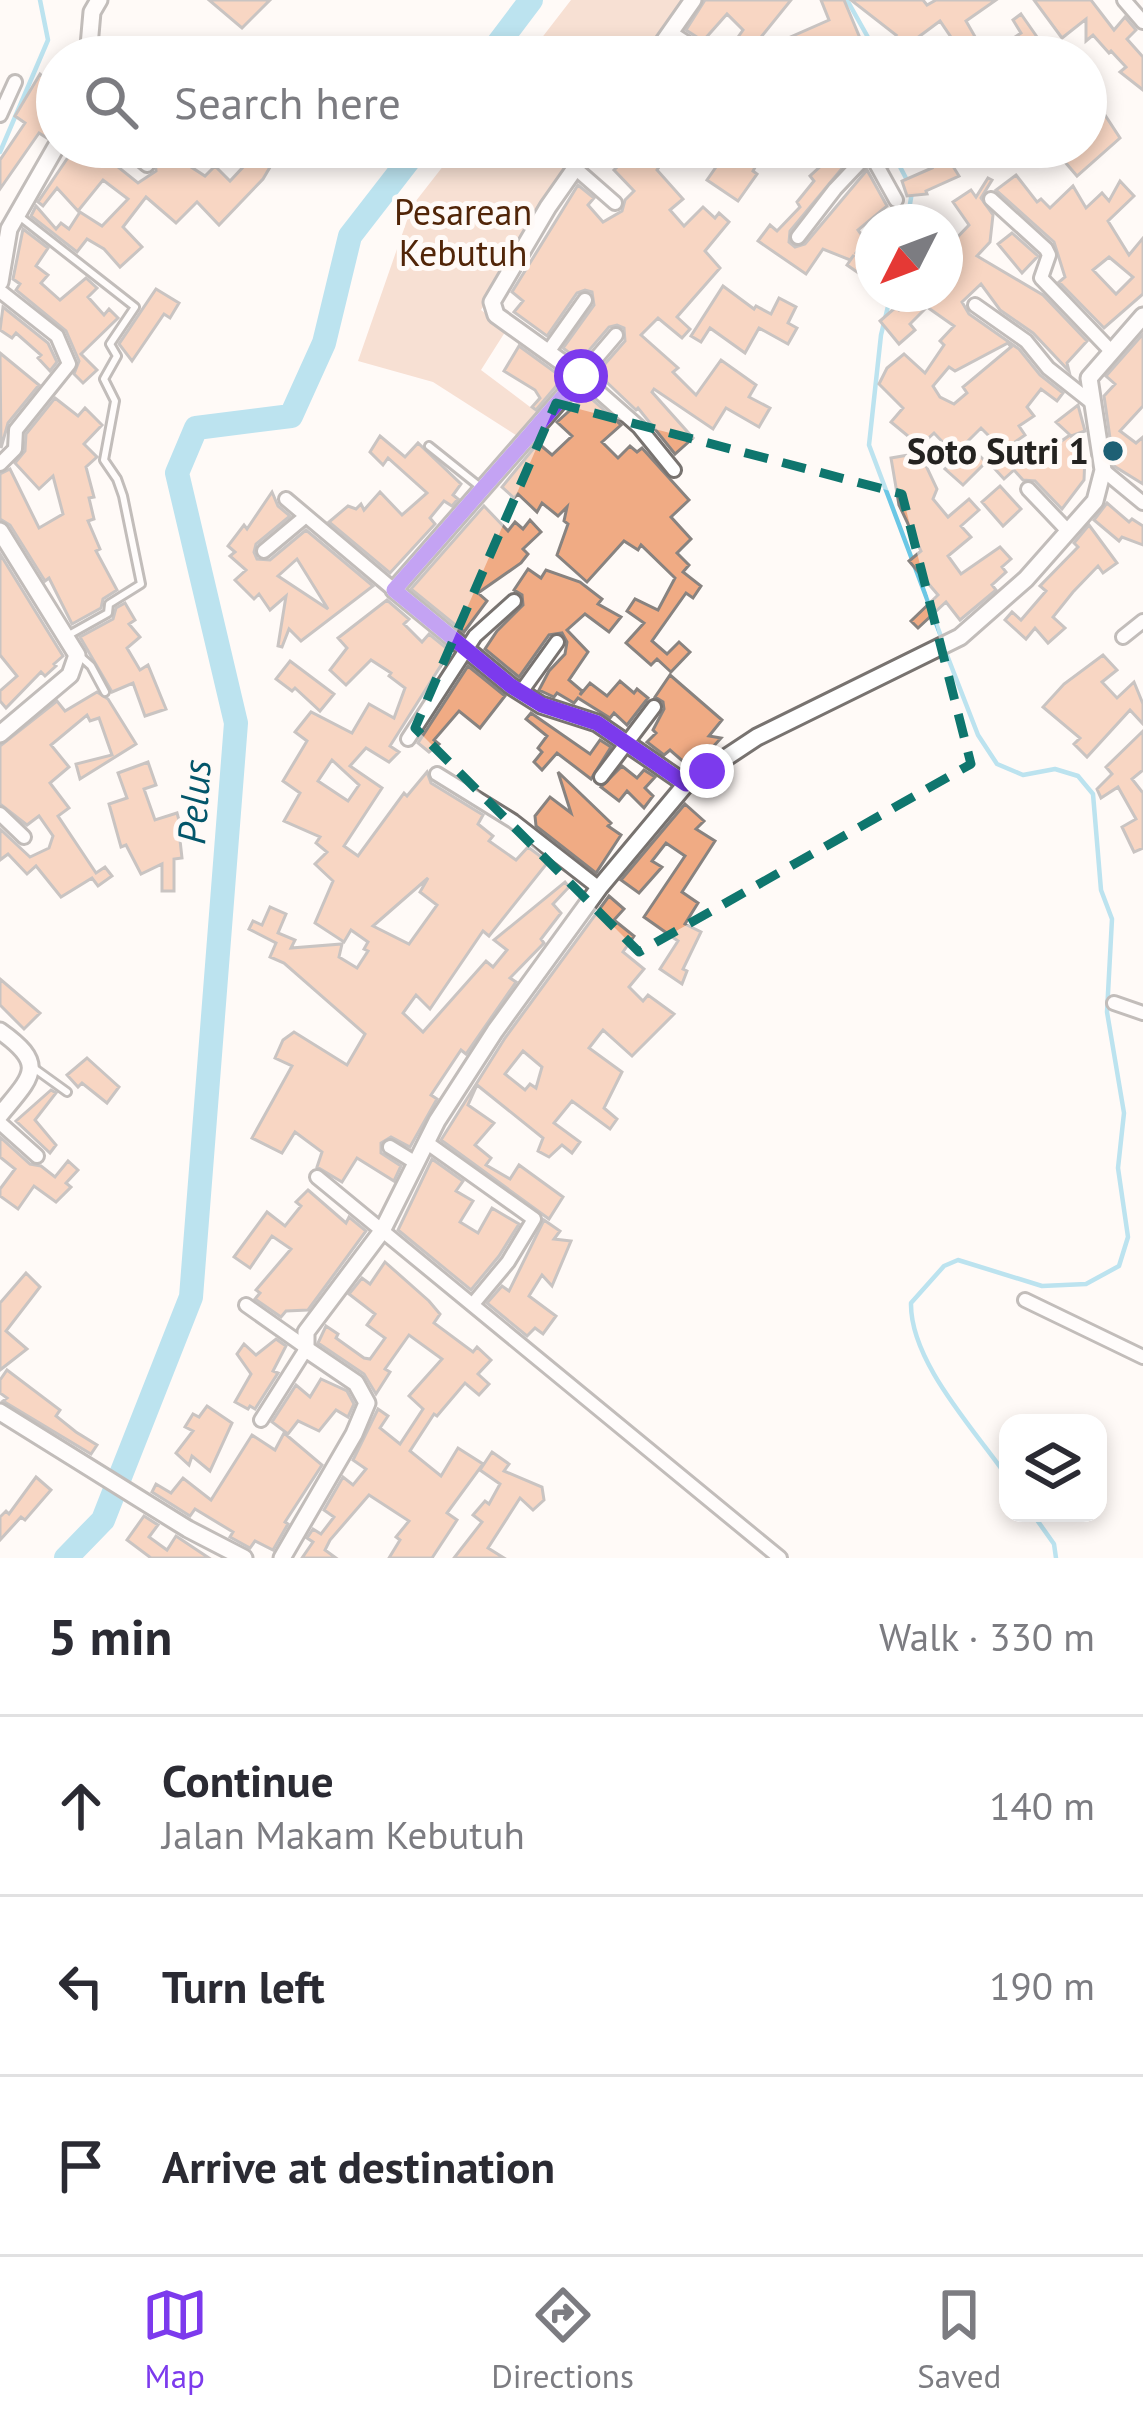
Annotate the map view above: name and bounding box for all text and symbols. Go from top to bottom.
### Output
search box [36,36,1107,168]
icon: search [78,69,144,135]
text: Search here [174,73,401,131]
park label: Pesarean Kebutuh [394,188,532,276]
north arrow [855,204,963,312]
route start [554,349,608,403]
place label: Soto Sutri 1 [907,427,1089,474]
marker: Soto Sutri 1 [1100,438,1126,464]
route end [680,744,734,798]
water label: Pelus [165,757,222,846]
map controls [999,1414,1107,1522]
button: layers [999,1414,1107,1522]
text: 5 min [48,1603,172,1669]
text: Walk · 330 m [879,1611,1095,1662]
text: Continue [162,1751,334,1809]
icon: ahead [48,1773,114,1839]
text: 140 m [989,1780,1095,1831]
text: Jalan Makam Kebutuh [162,1809,525,1860]
icon: left [48,1953,114,2019]
text: Turn left [162,1957,325,2015]
text: 190 m [989,1960,1095,2011]
icon: arrive [48,2133,114,2199]
text: Arrive at destination [162,2137,555,2195]
tab: Map [142,2282,208,2397]
tab: Directions [491,2282,634,2397]
tab: Saved [917,2282,1001,2397]

